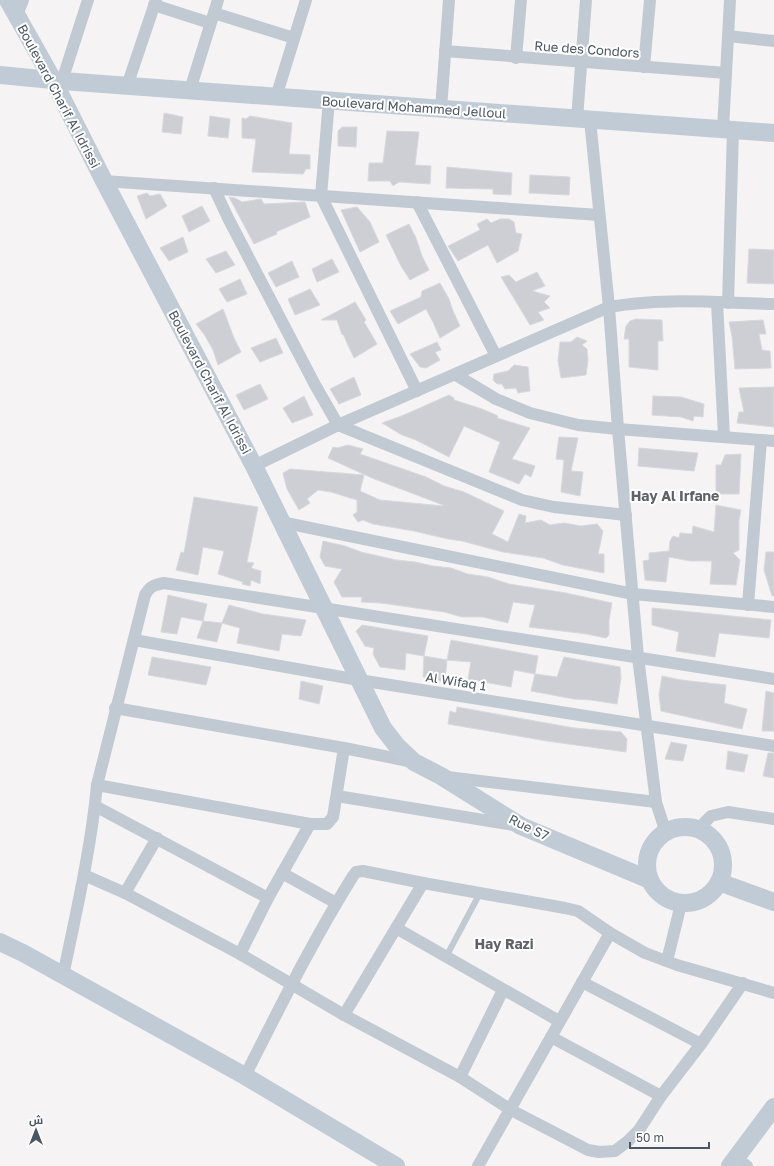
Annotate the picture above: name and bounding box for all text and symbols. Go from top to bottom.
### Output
street label: Boulevard Charif Al Idrissi [14,21,104,171]
street label: Rue des Condors [534,37,640,61]
street label: Boulevard Mohammed Jelloul [321,93,507,121]
street label: Boulevard Charif Al Idrissi [165,307,255,457]
district label: Hay Al Irfane [631,487,719,504]
street label: Al Wifaq 1 [425,668,487,694]
street label: Rue S7 [506,811,552,844]
district label: Hay Razi [474,935,534,952]
north arrow [16,1110,56,1150]
text: ش [29,1113,43,1127]
scale bar [630,1124,709,1150]
text: 50 m [636,1130,664,1145]

